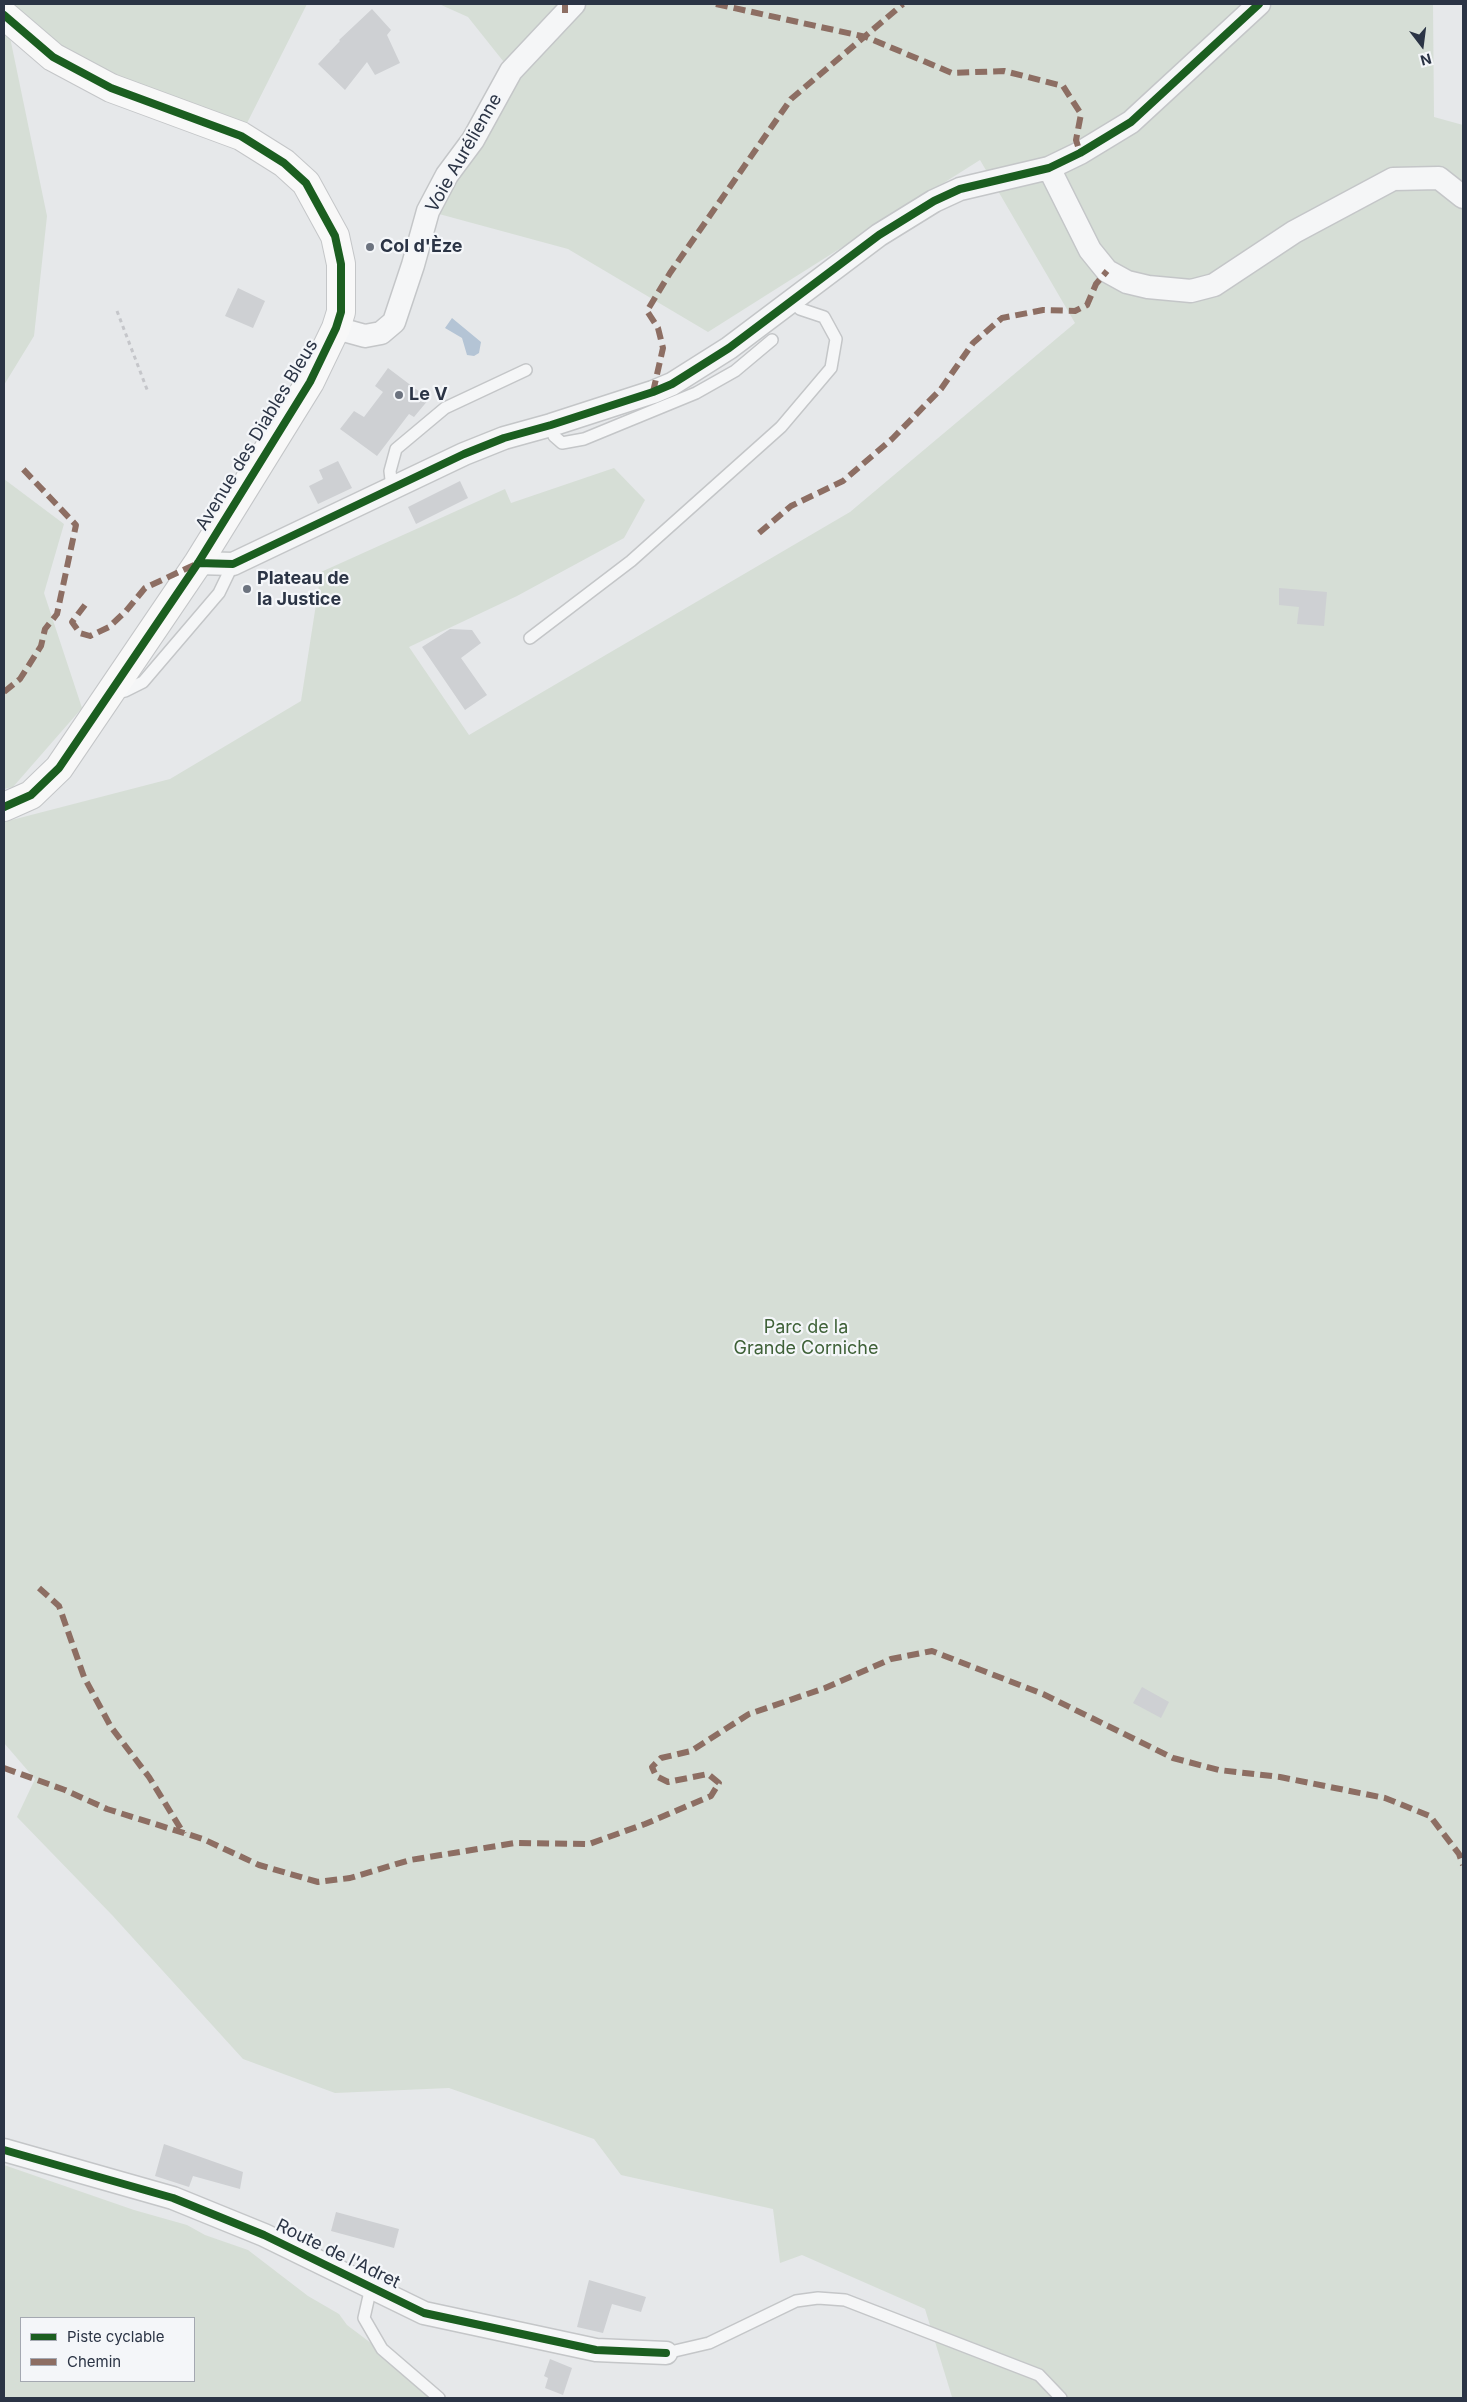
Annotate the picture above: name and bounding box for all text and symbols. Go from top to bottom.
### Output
north arrow [1397,20,1447,70]
text: N [1419,50,1433,70]
street label: Voie Aurélienne [421,90,507,216]
place label: Col d'Èze [380,236,463,258]
marker: Col d'Èze [364,241,376,253]
street label: Avenue des Diables Bleus [191,336,323,534]
place label: Le V [409,384,448,406]
marker: Le V [393,389,405,401]
place label: Plateau de la Justice [257,568,349,610]
marker: Plateau de la Justice [241,583,253,595]
park label: Parc de la Grande Corniche [734,1317,878,1360]
street label: Route de l'Adret [272,2215,404,2293]
legend [20,2317,195,2382]
text: Piste cyclable [67,2327,164,2346]
text: Chemin [67,2352,121,2371]

